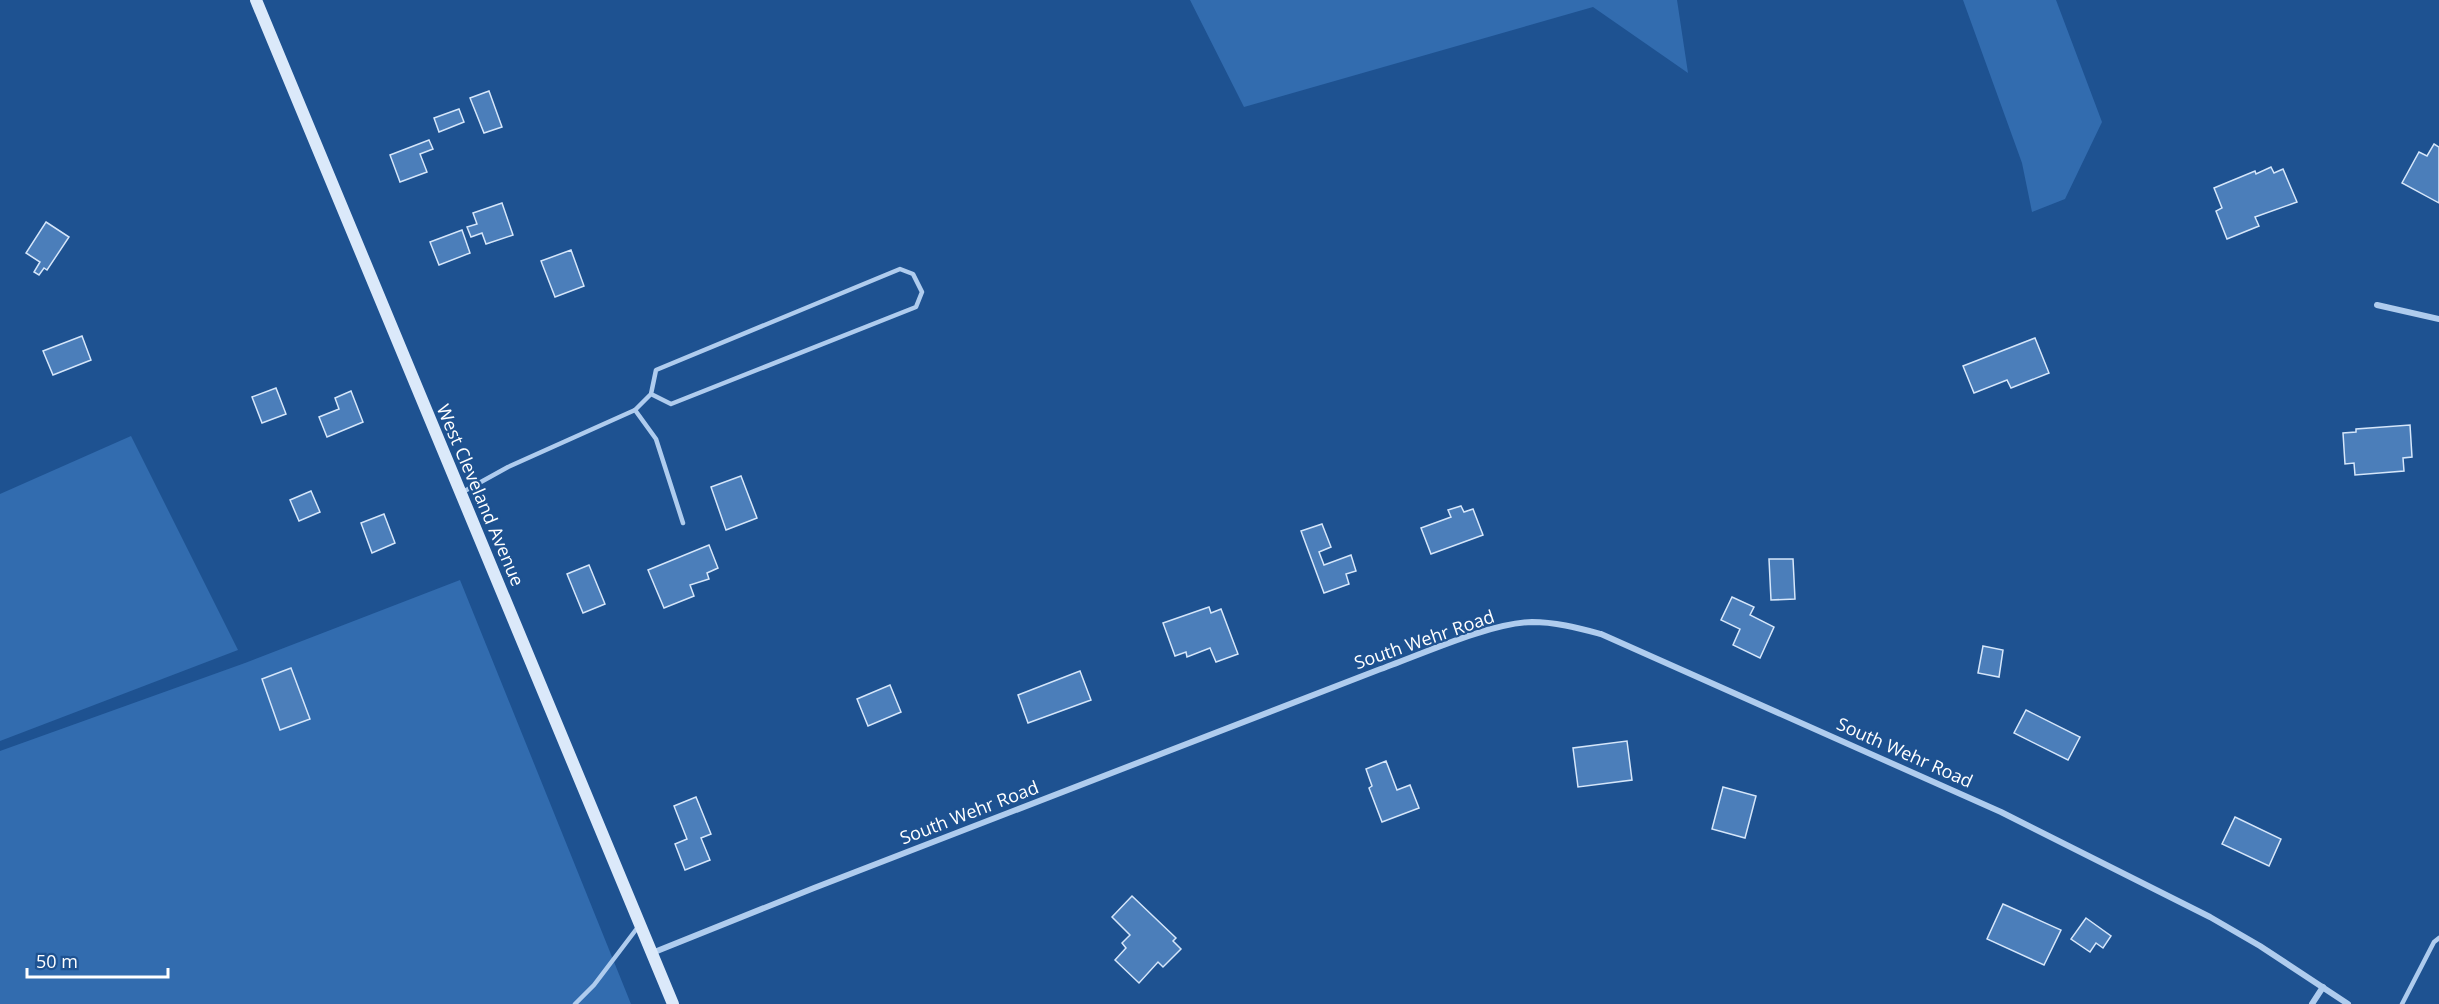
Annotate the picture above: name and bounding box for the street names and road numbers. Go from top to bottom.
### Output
street label: West Cleveland Avenue [432,400,530,590]
street label: South Wehr Road [1351,604,1497,674]
street label: South Wehr Road [1833,711,1977,793]
street label: South Wehr Road [896,775,1042,849]

